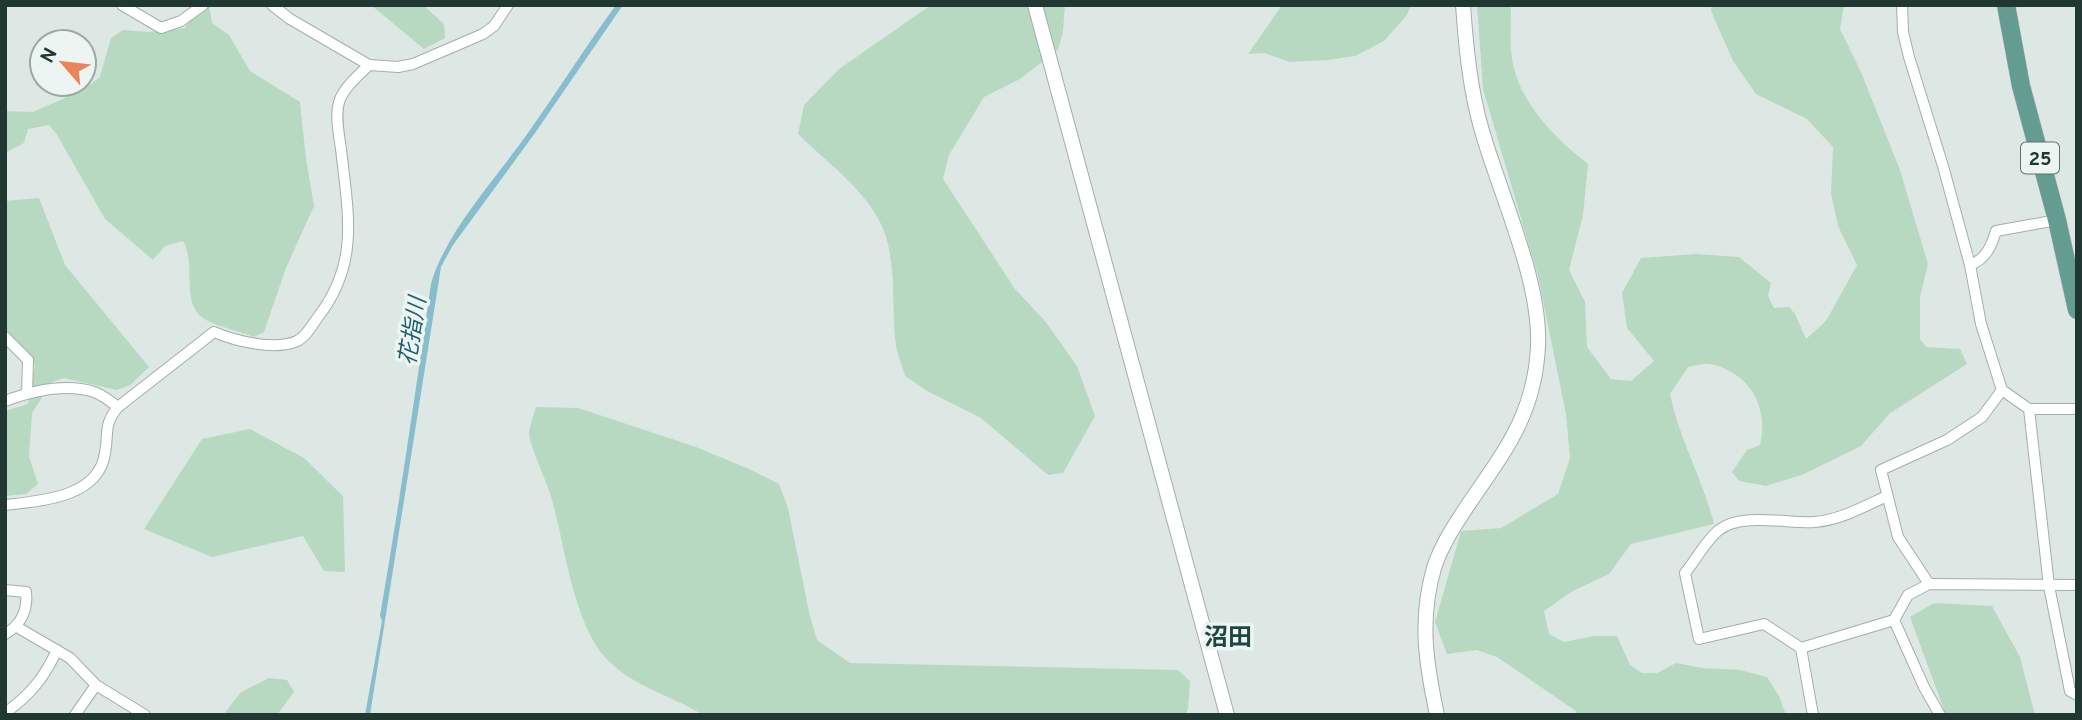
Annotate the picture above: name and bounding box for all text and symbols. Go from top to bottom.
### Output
north arrow [28,28,98,98]
text: N [36,44,64,68]
road number: 25 [2021,142,2059,174]
water label: 花指川 [395,292,435,368]
district label: 沼田 [1204,624,1252,654]

